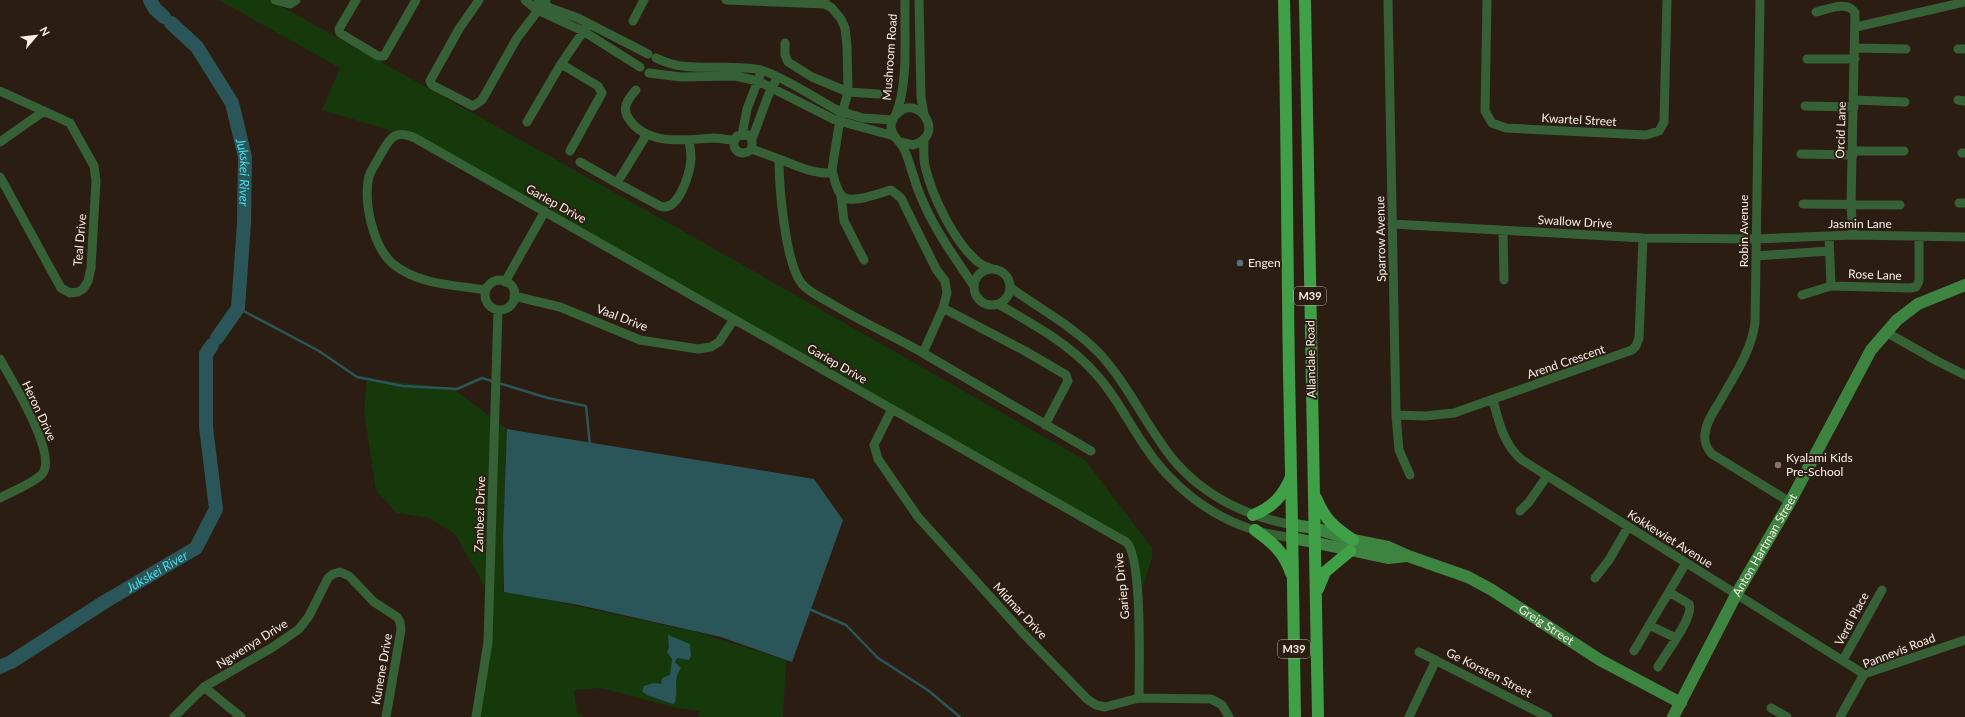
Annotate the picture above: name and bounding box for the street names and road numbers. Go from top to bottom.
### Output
street label: Mushroom Road [879,13,900,101]
street label: Orcid Lane [1832,101,1849,159]
street label: Kwartel Street [1541,110,1618,129]
street label: Gariep Drive [523,181,589,226]
street label: Robin Avenue [1736,195,1751,267]
street label: Sparrow Avenue [1372,196,1389,282]
street label: Swallow Drive [1537,212,1613,231]
street label: Teal Drive [70,213,89,267]
street label: Jasmin Lane [1828,216,1892,231]
street label: Rose Lane [1848,266,1902,283]
road number: M39 [1294,287,1326,305]
street label: Vaal Drive [594,301,650,334]
street label: Allandale Road [1302,320,1319,398]
street label: Gariep Drive [805,340,870,387]
street label: Arend Crescent [1525,341,1607,382]
street label: Heron Drive [19,378,60,443]
street label: Zambezi Drive [471,476,488,552]
street label: Anton Hartman Street [1729,490,1800,599]
street label: Kokkewiet Avenue [1625,506,1716,571]
street label: Gariep Drive [1111,552,1132,620]
street label: Midmar Drive [990,579,1051,642]
street label: Verdi Place [1831,590,1872,648]
street label: Greig Street [1516,601,1577,648]
street label: Ngwenya Drive [213,616,290,671]
street label: Pannevis Road [1860,630,1937,671]
street label: Kunene Drive [368,632,395,706]
road number: M39 [1278,640,1310,658]
street label: Ge Korsten Street [1444,645,1535,701]

